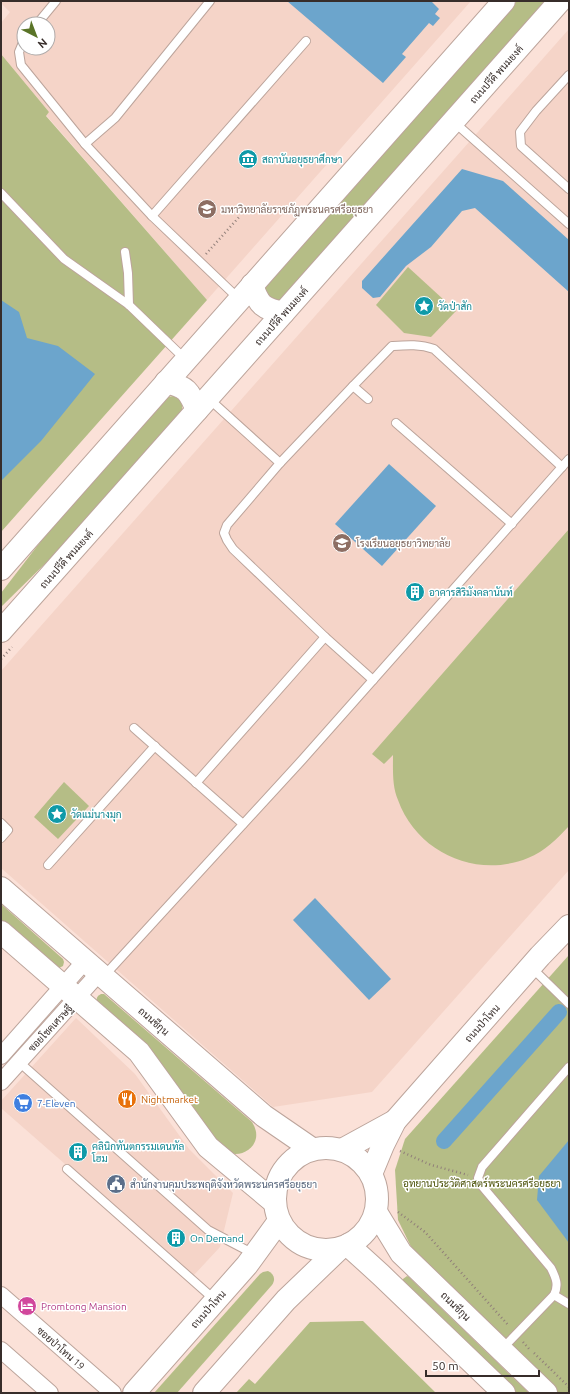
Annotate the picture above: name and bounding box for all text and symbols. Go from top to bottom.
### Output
north arrow [16,16,56,56]
text: N [36,36,50,51]
street label: ถนนปรีดี พนมยงค์ [466,42,525,106]
museum icon: สถาบันอยุธยาศึกษา [237,148,259,170]
place label: สถาบันอยุธยาศึกษา [262,153,342,167]
school or university icon: มหาวิทยาลัยราชภัฏพระนครศรีอยุธยา [196,198,218,220]
place label: มหาวิทยาลัยราชภัฏพระนครศรีอยุธยา [221,203,373,217]
street label: ถนนปรีดี พนมยงค์ [251,284,310,348]
place icon: วัดป่าสัก [413,295,435,317]
place label: วัดป่าสัก [438,300,472,312]
street label: ถนนปรีดี พนมยงค์ [36,527,95,591]
school or university icon: โรงเรียนอยุธยาวิทยาลัย [331,532,353,554]
place label: โรงเรียนอยุธยาวิทยาลัย [355,537,451,551]
building icon: อาคารสิริมังคลานันท์ [404,581,426,603]
place label: อาคารสิริมังคลานันท์ [429,585,513,598]
place icon: วัดแม่นางมุก [46,803,68,825]
place label: วัดแม่นางมุก [71,808,122,822]
street label: ซอยโชคเศรษฐี [25,1002,76,1055]
street label: ถนนป่าโทน [462,1002,502,1044]
street label: ถนนชีกุน [135,1004,172,1039]
restaurant icon: Nightmarket [116,1088,138,1110]
supermarket icon: 7-Eleven [12,1092,34,1114]
place label: Nightmarket [141,1094,198,1105]
place label: 7-Eleven [37,1098,75,1109]
place label: คลินิกทันตกรรมเดนทัล โฮม [91,1140,185,1164]
building icon: คลินิกทันตกรรมเดนทัล โฮม [67,1141,89,1163]
public building icon: สำนักงานคุมประพฤติจังหวัดพระนครศรีอยุธยา [105,1173,127,1195]
park label: อุทยานประวัติศาสตร์พระนครศรีอยุธยา [403,1176,561,1191]
place label: สำนักงานคุมประพฤติจังหวัดพระนครศรีอยุธยา [130,1178,317,1192]
building icon: On Demand [165,1227,187,1249]
place label: On Demand [190,1233,244,1244]
street label: ถนนป่าโทน [188,1288,228,1330]
street label: ถนนชีกุน [437,1289,473,1325]
hotel icon: Promtong Mansion [16,1295,38,1317]
place label: Promtong Mansion [41,1301,127,1312]
street label: ซอยป่าโทน 19 [35,1324,87,1372]
scale bar [426,1352,539,1378]
text: 50 m [432,1359,459,1372]

